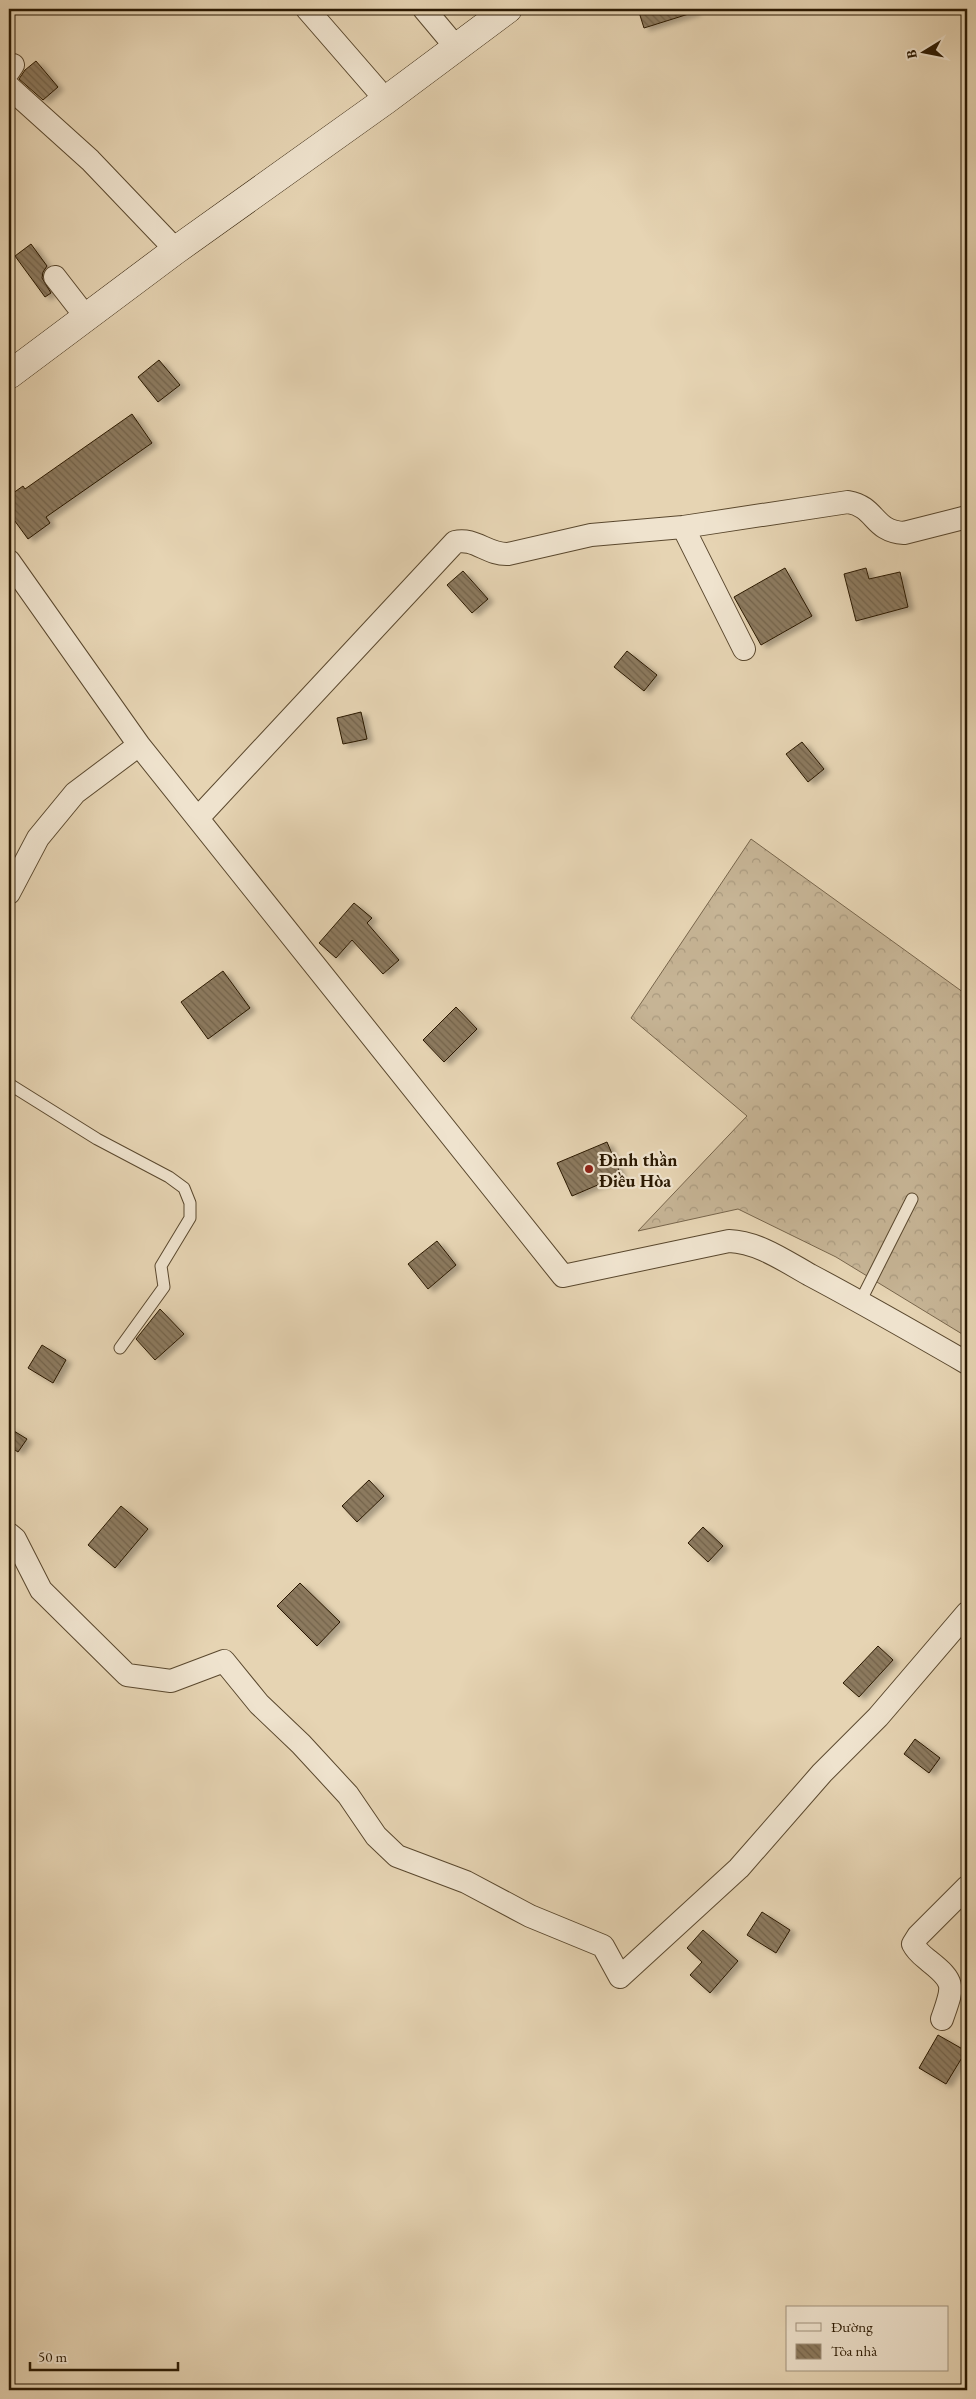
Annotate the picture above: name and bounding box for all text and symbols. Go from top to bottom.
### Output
north arrow [898,28,948,78]
text: B [902,48,921,60]
place label: Đình thần Điều Hòa [599,1148,678,1192]
marker: Đình thần Điều Hòa [583,1163,595,1175]
legend [786,2306,948,2372]
text: Đường [831,2317,873,2336]
scale bar [30,2339,178,2371]
text: Tòa nhà [831,2341,877,2360]
text: 50 m [38,2347,67,2366]

